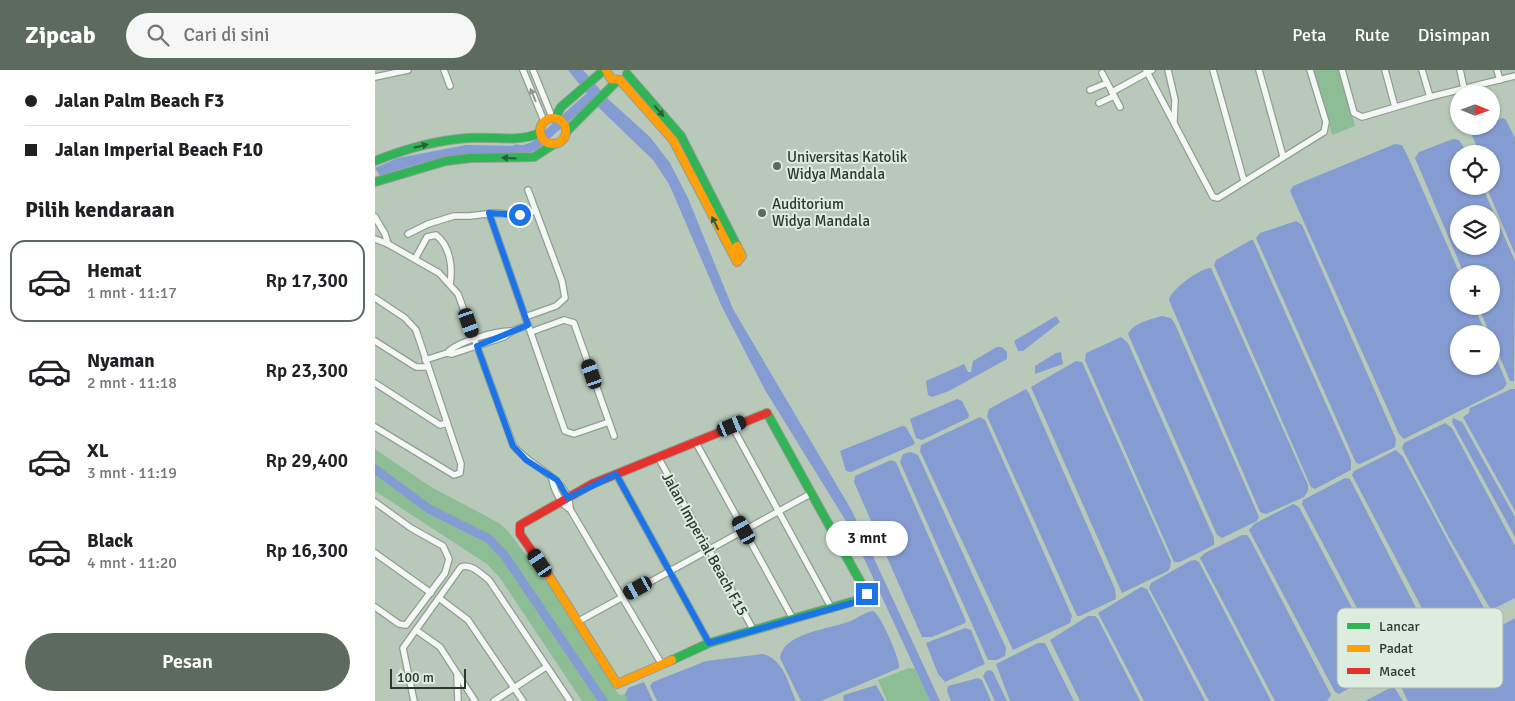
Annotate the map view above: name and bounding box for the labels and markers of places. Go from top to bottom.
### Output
place label: Universitas Katolik Widya Mandala [787,148,908,183]
marker: Universitas Katolik Widya Mandala [771,160,783,172]
place label: Auditorium Widya Mandala [772,195,870,230]
marker: Auditorium Widya Mandala [756,207,768,219]

